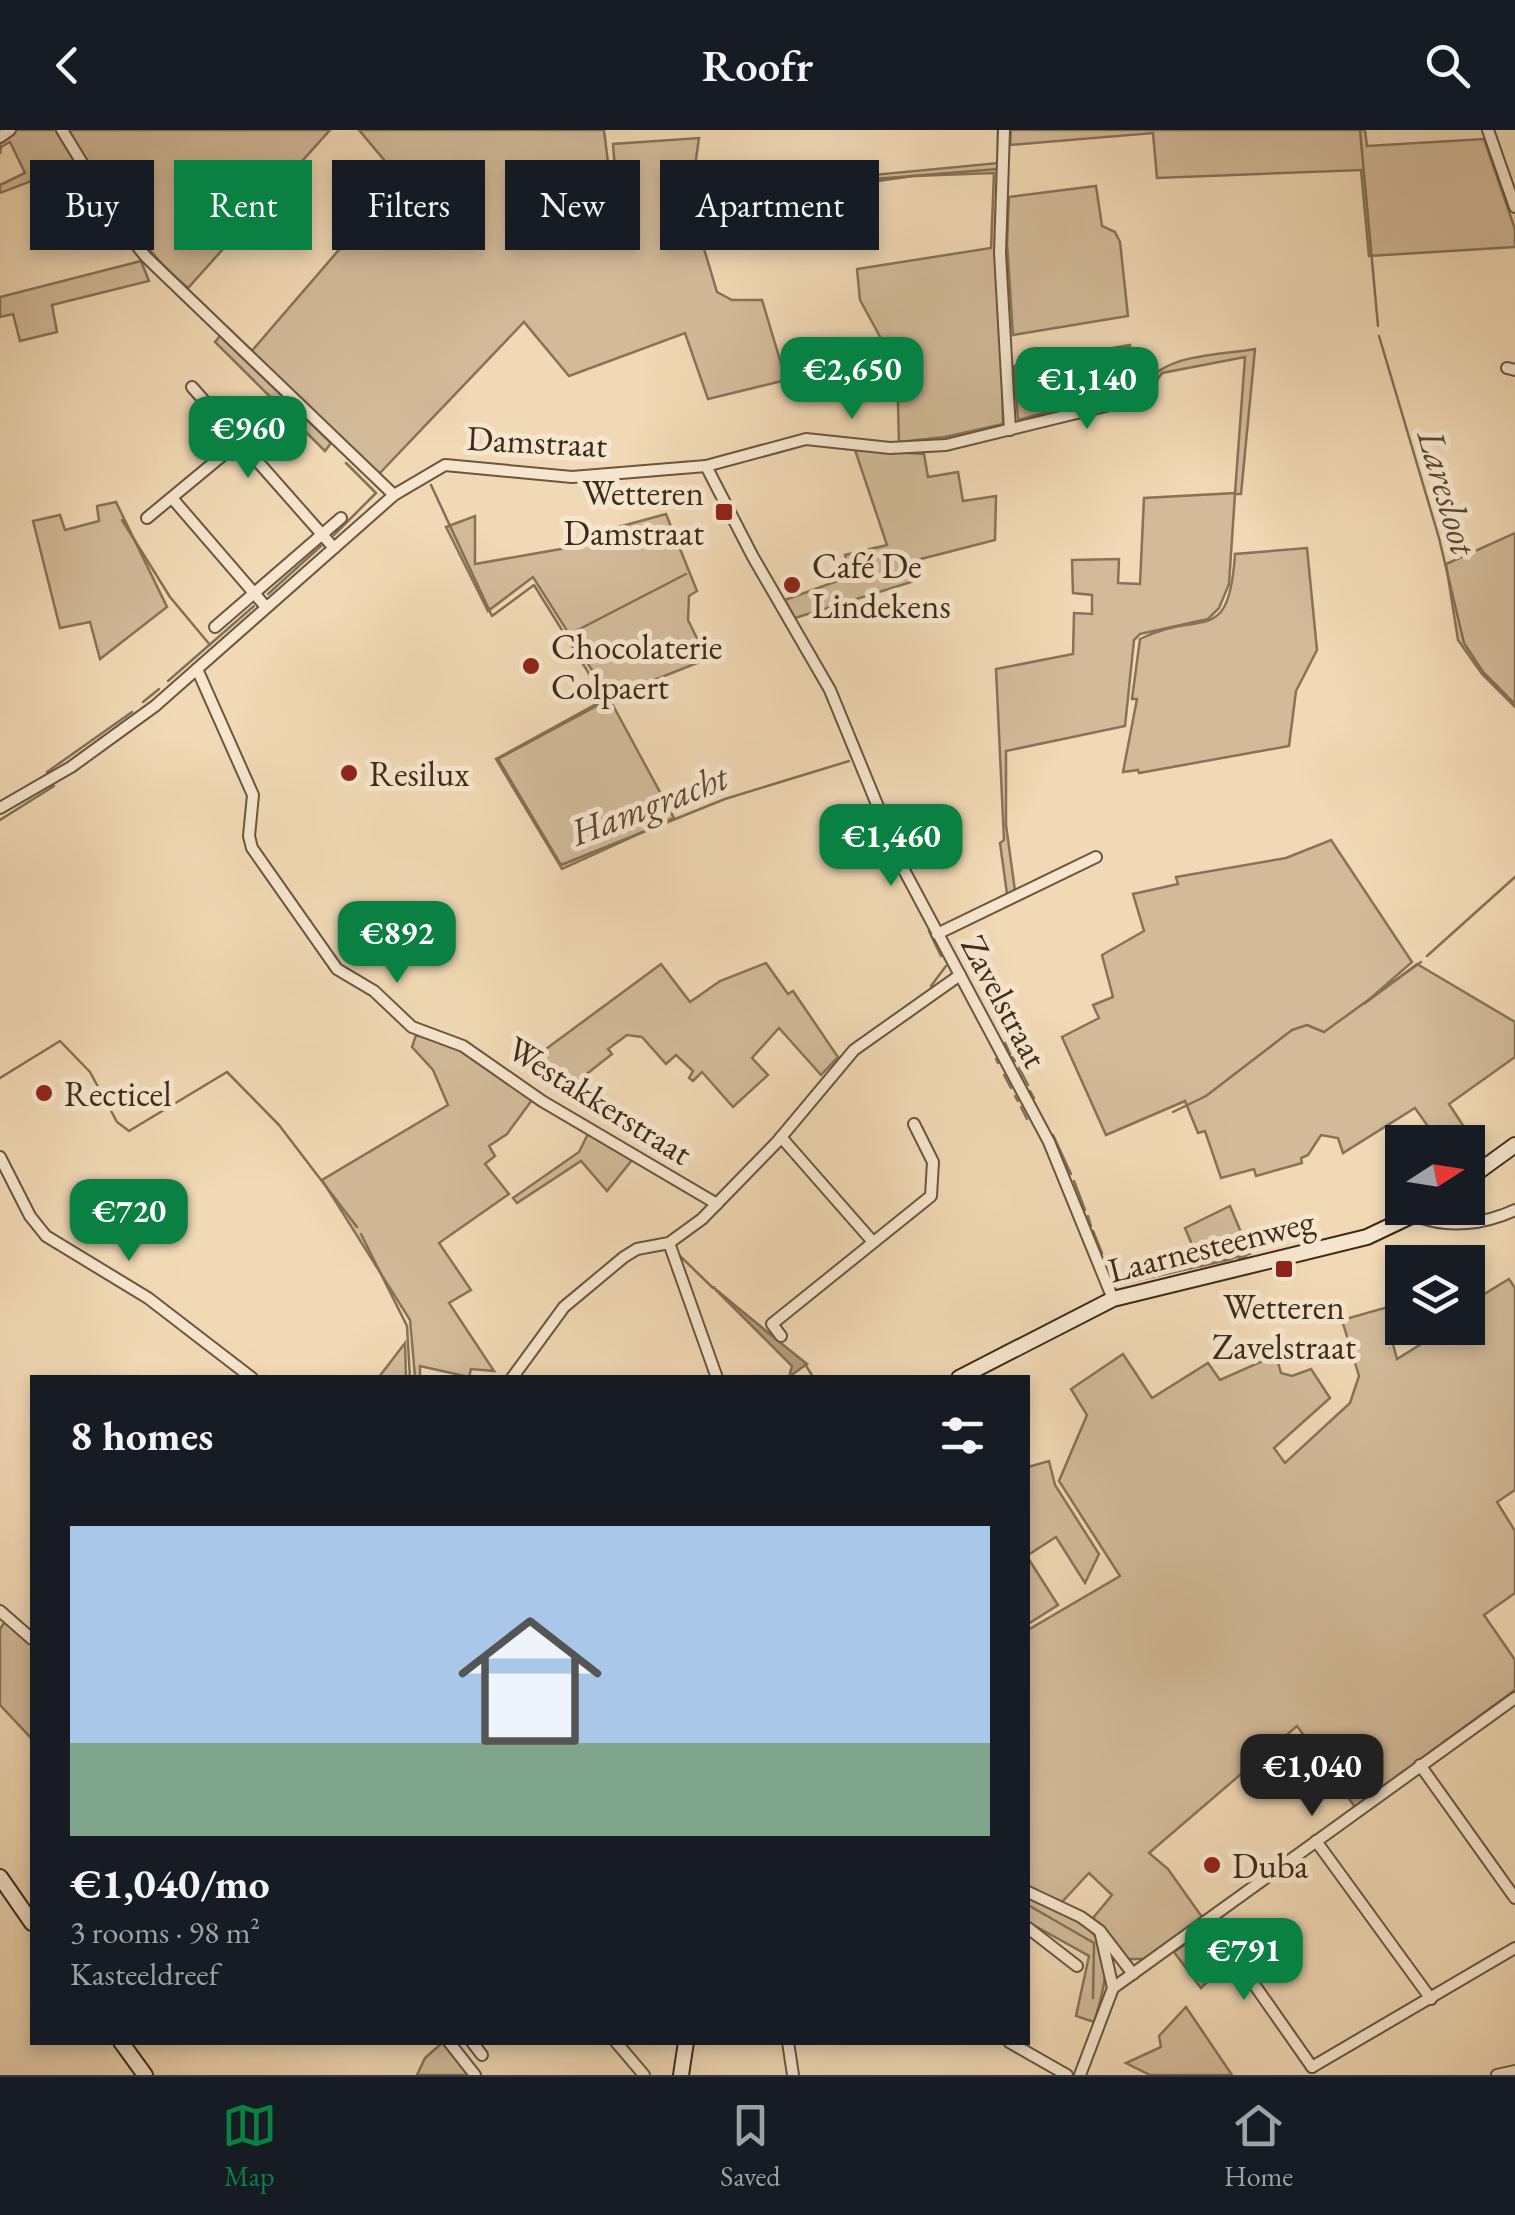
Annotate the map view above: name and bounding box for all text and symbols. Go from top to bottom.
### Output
text: Roofr [702,36,813,94]
icon: back [40,38,95,93]
icon: search [1420,38,1475,93]
chip: Buy [30,160,154,250]
chip: Rent [174,160,312,250]
chip: Filters [332,160,485,250]
chip: New [505,160,640,250]
chip: Apartment [660,160,879,250]
pin: €2,650 [771,337,933,422]
pin: €1,140 [1006,347,1168,432]
text: €2,650 [802,348,902,390]
text: €1,140 [1037,358,1137,400]
pin: €960 [189,396,307,481]
text: €960 [211,407,285,449]
street label: Damstraat [466,415,608,467]
water label: Laresloot [1407,423,1490,562]
place label: Wetteren Damstraat [564,470,704,555]
marker: Wetteren Damstraat [713,501,735,523]
place label: Café De Lindekens [812,543,951,628]
marker: Café De Lindekens [781,574,803,596]
place label: Chocolaterie Colpaert [551,624,722,709]
marker: Chocolaterie Colpaert [520,655,542,677]
place label: Resilux [369,751,469,796]
water label: Hamgracht [562,751,736,857]
marker: Resilux [338,762,360,784]
pin: €1,460 [810,804,972,889]
text: €1,460 [841,815,941,857]
pin: €892 [338,901,456,986]
text: €892 [360,912,434,954]
street label: Zavelstraat [951,927,1059,1075]
street label: Westakkerstraat [499,1025,701,1175]
place label: Recticel [64,1071,172,1116]
marker: Recticel [33,1082,55,1104]
north arrow [1385,1125,1485,1225]
map controls [1385,1125,1485,1345]
pin: €720 [70,1179,188,1264]
text: €720 [92,1190,166,1232]
street label: Laarnesteenweg [1103,1197,1320,1292]
button: layers [1385,1245,1485,1345]
marker: Wetteren Zavelstraat [1273,1258,1295,1280]
place label: Wetteren Zavelstraat [1212,1284,1356,1369]
text: 8 homes [70,1408,213,1463]
icon: filters [935,1408,990,1463]
icon: home [440,1591,620,1771]
pin: €1,040 [1231,1734,1393,1819]
text: €1,040 [1262,1745,1362,1787]
place label: Duba [1232,1843,1308,1888]
marker: Duba [1201,1854,1223,1876]
text: €1,040/mo [70,1856,270,1911]
text: 3 rooms · 98 m² [70,1911,260,1953]
pin: €791 [1185,1918,1303,2003]
text: €791 [1207,1929,1281,1971]
text: Kasteeldreef [70,1953,219,1995]
tab: Map [222,2098,277,2194]
tab: Saved [720,2098,780,2194]
tab: Home [1224,2098,1293,2194]

